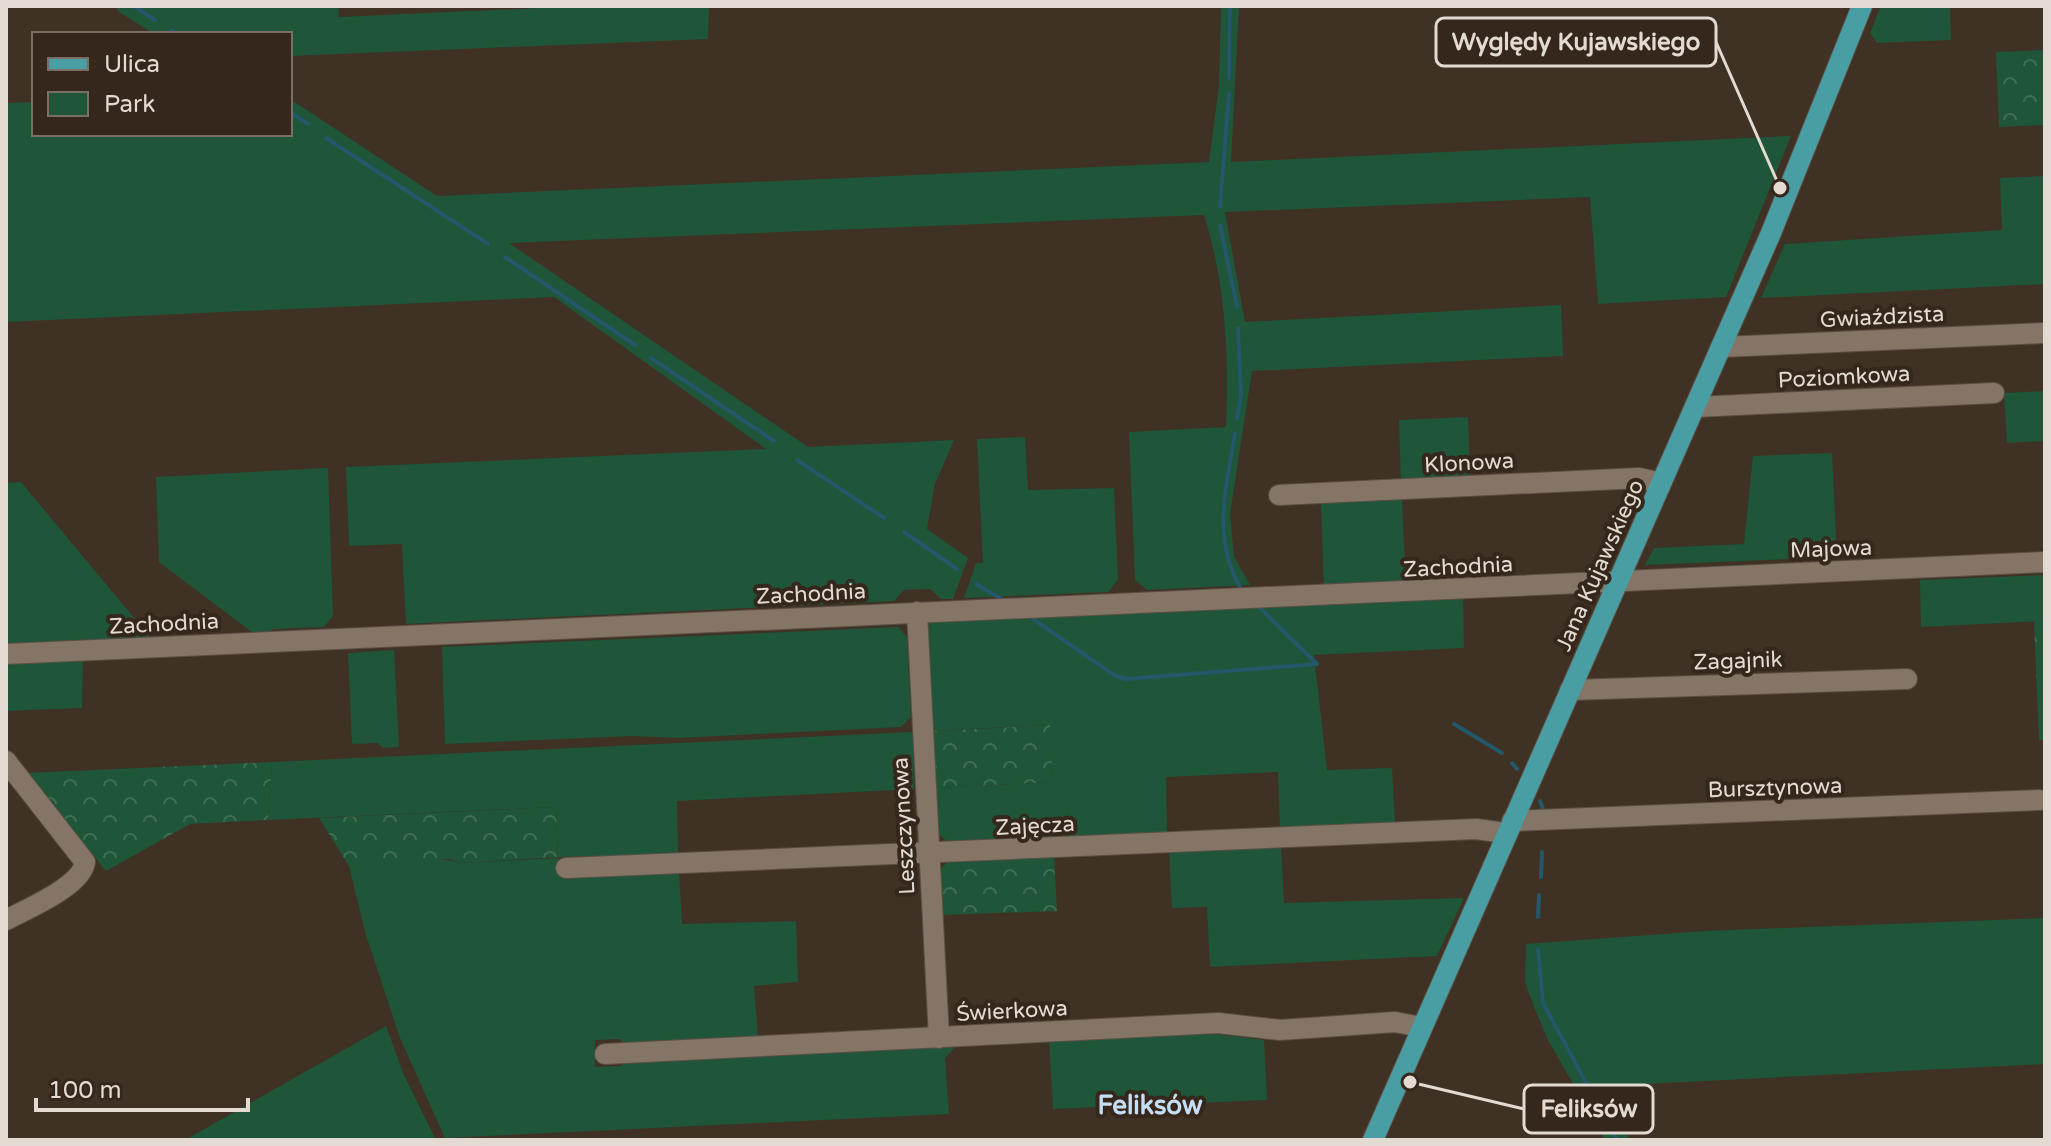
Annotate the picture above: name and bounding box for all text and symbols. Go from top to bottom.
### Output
callout: Wyględy Kujawskiego [1436,18,1716,66]
text: Wyględy Kujawskiego [1452,28,1700,57]
legend [32,32,292,136]
text: Ulica [104,50,160,79]
text: Park [104,90,155,119]
street label: Gwiaździsta [1819,301,1945,333]
street label: Poziomkowa [1777,361,1911,393]
street label: Klonowa [1423,448,1515,478]
street label: Jana Kujawskiego [1550,476,1649,655]
street label: Majowa [1790,535,1873,563]
street label: Zachodnia [1402,551,1514,583]
street label: Zachodnia [755,578,867,610]
street label: Zachodnia [108,608,220,640]
street label: Zagajnik [1693,646,1783,676]
street label: Leszczynowa [887,757,921,895]
street label: Bursztynowa [1707,773,1843,803]
street label: Zajęcza [995,811,1075,841]
street label: Świerkowa [956,994,1068,1027]
scale bar [36,1062,248,1112]
text: 100 m [48,1076,122,1105]
callout: Feliksów [1524,1085,1653,1133]
district label: Feliksów [1097,1090,1203,1121]
text: Feliksów [1540,1095,1638,1124]

